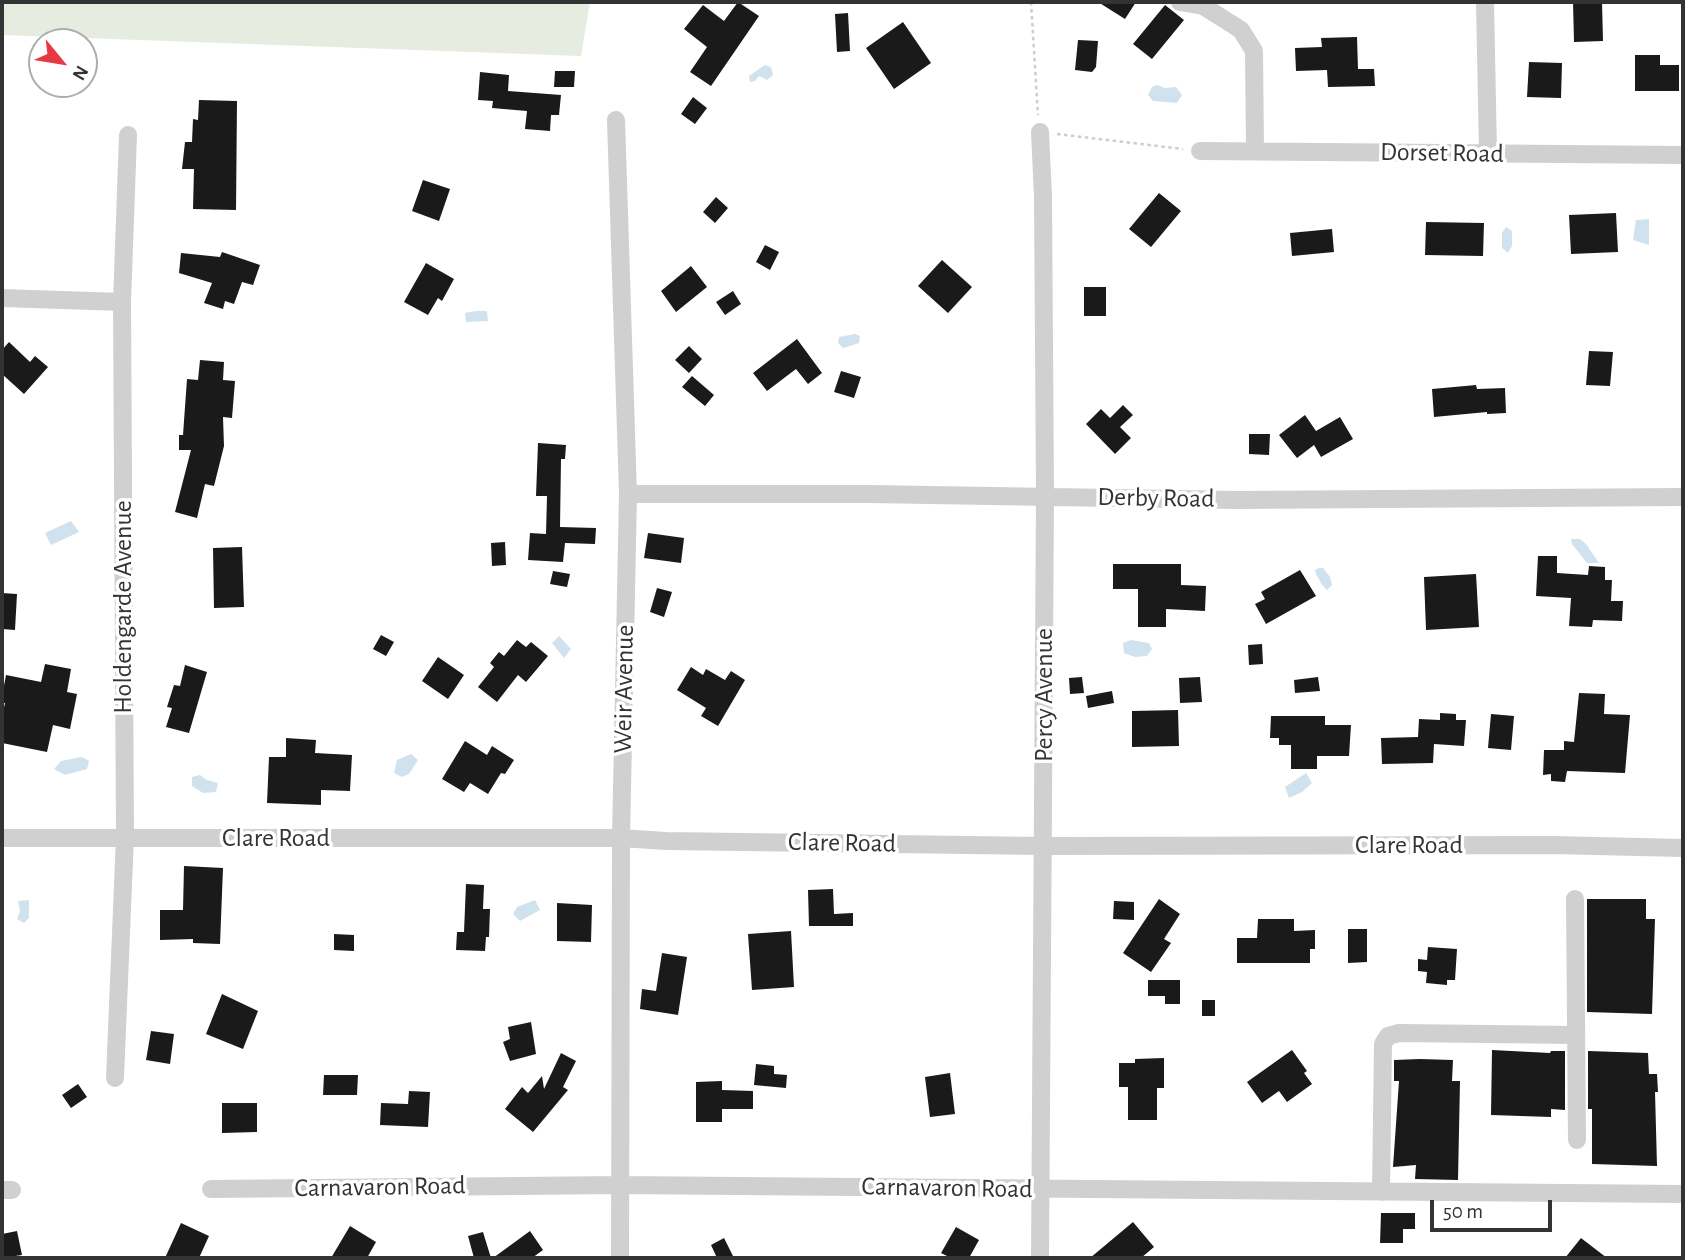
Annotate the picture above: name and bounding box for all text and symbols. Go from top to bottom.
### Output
north arrow [28,28,98,98]
text: N [68,62,91,83]
street label: Dorset Road [1380,136,1504,170]
street label: Derby Road [1097,481,1215,515]
street label: Holdengarde Avenue [107,500,139,714]
street label: Weir Avenue [607,624,641,754]
street label: Percy Avenue [1028,628,1060,762]
street label: Clare Road [222,822,330,854]
street label: Clare Road [788,826,896,860]
street label: Clare Road [1355,829,1463,861]
street label: Carnavaron Road [294,1170,466,1204]
street label: Carnavaron Road [861,1171,1033,1205]
scale bar [1433,1186,1556,1230]
text: 50 m [1443,1201,1483,1222]

